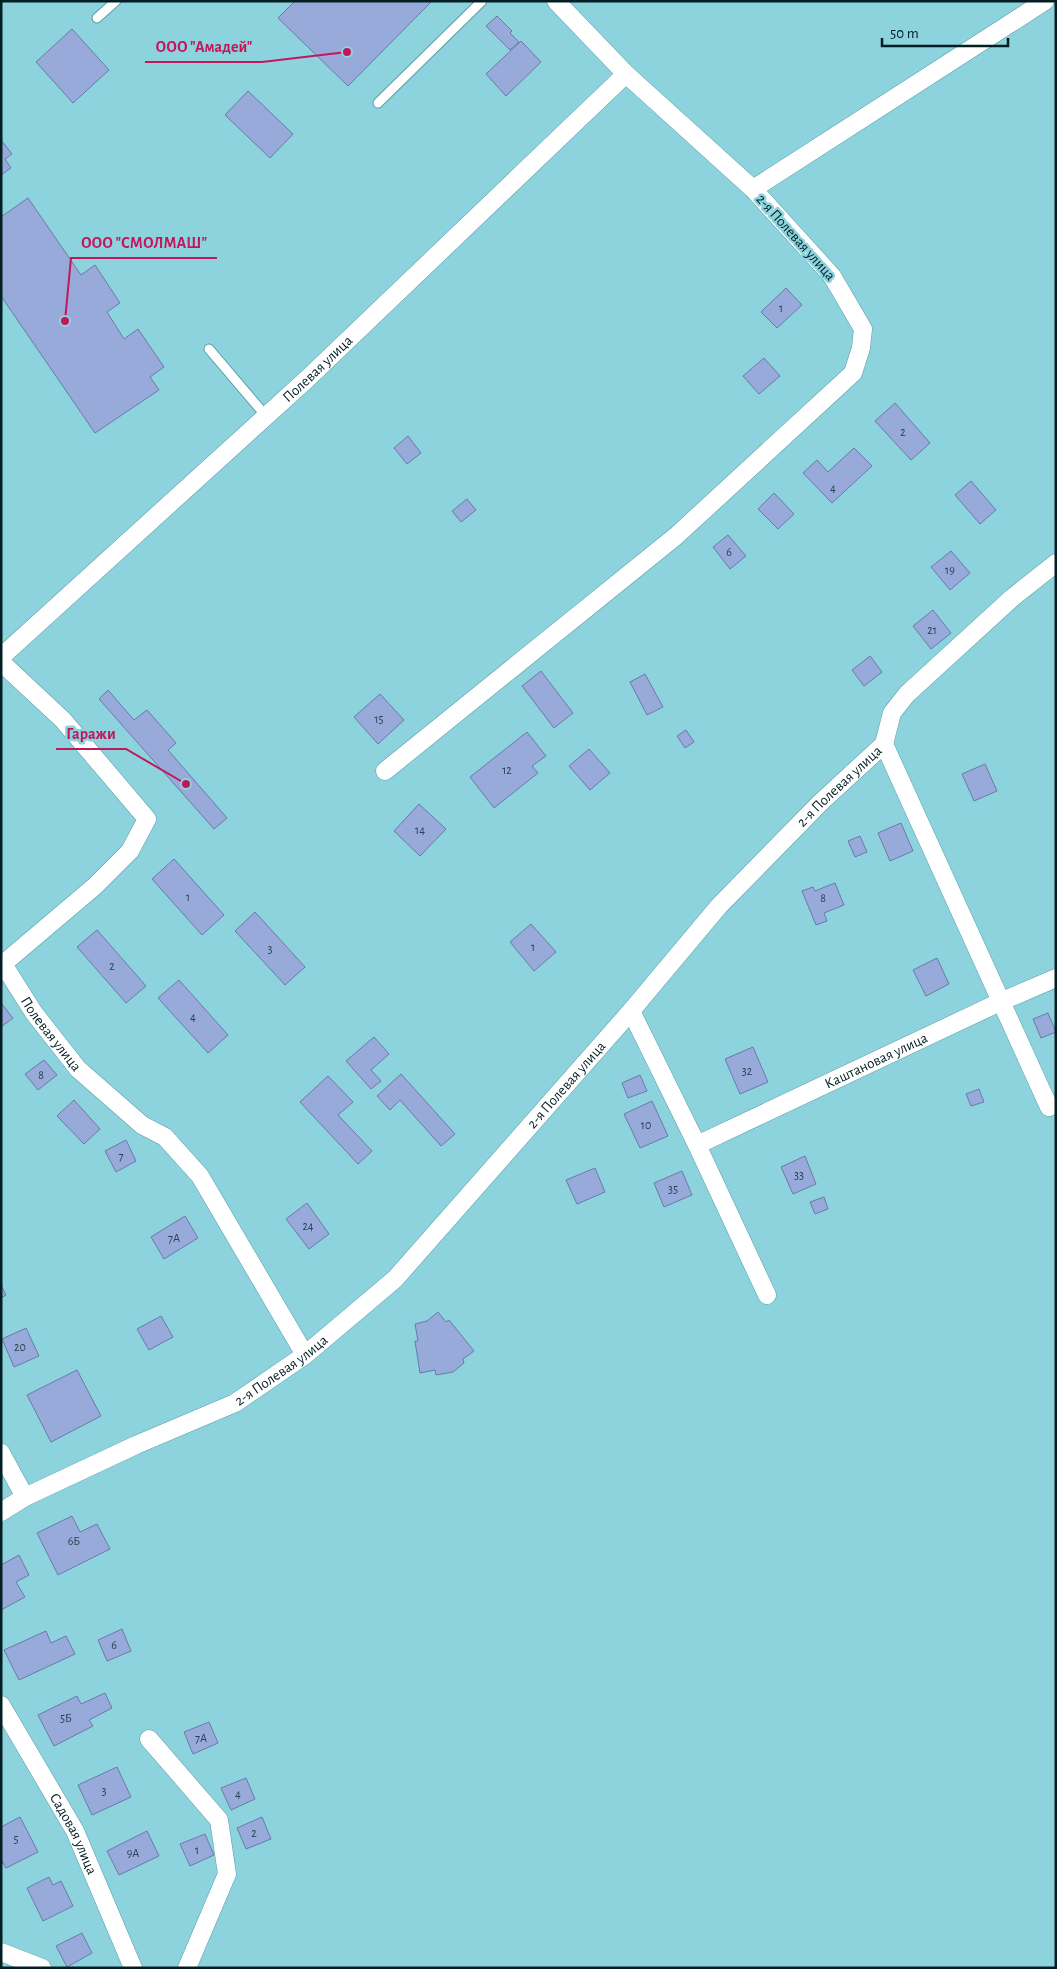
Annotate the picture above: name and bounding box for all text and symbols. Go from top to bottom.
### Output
scale bar [882,15,1008,47]
text: 50 m [890,26,919,41]
callout: ООО "Амадей" [145,31,262,62]
text: ООО "Амадей" [155,39,253,55]
street label: 2-я Полевая улица [753,191,838,283]
callout: ООО "СМОЛМАШ" [71,227,217,258]
text: ООО "СМОЛМАШ" [81,235,207,251]
house number: 1 [779,302,783,314]
street label: Полевая улица [280,333,356,405]
house number: 2 [900,426,906,438]
house number: 4 [830,482,836,494]
house number: 6 [726,546,732,558]
house number: 19 [945,564,955,576]
house number: 21 [927,624,937,636]
house number: 15 [374,713,384,725]
callout: Гаражи [56,718,126,749]
text: Гаражи [66,726,116,742]
street label: 2-я Полевая улица [794,743,885,830]
house number: 12 [502,764,512,776]
house number: 14 [415,824,425,836]
house number: 1 [186,891,190,903]
house number: 8 [820,892,826,904]
house number: 1 [531,941,535,953]
house number: 3 [268,943,273,955]
house number: 2 [109,960,115,972]
street label: Полевая улица [18,994,84,1074]
house number: 4 [190,1011,196,1023]
street label: Каштановая улица [822,1030,930,1092]
street label: 2-я Полевая улица [524,1039,609,1131]
house number: 32 [742,1065,753,1077]
house number: 8 [38,1069,44,1081]
house number: 10 [641,1119,651,1131]
house number: 7 [118,1150,124,1162]
house number: 33 [794,1169,804,1181]
house number: 35 [668,1183,678,1195]
house number: 24 [302,1220,314,1232]
house number: 7А [168,1232,180,1244]
street label: 2-я Полевая улица [232,1332,331,1409]
house number: 20 [14,1341,26,1353]
house number: 6Б [68,1535,80,1547]
house number: 6 [111,1639,117,1651]
house number: 5Б [60,1712,72,1724]
house number: 7А [195,1732,207,1744]
house number: 3 [102,1785,107,1797]
house number: 4 [235,1788,241,1800]
street label: Садовая улица [47,1791,100,1877]
house number: 2 [251,1827,257,1839]
house number: 5 [13,1833,19,1845]
house number: 1 [195,1844,199,1856]
house number: 9А [127,1847,139,1859]

